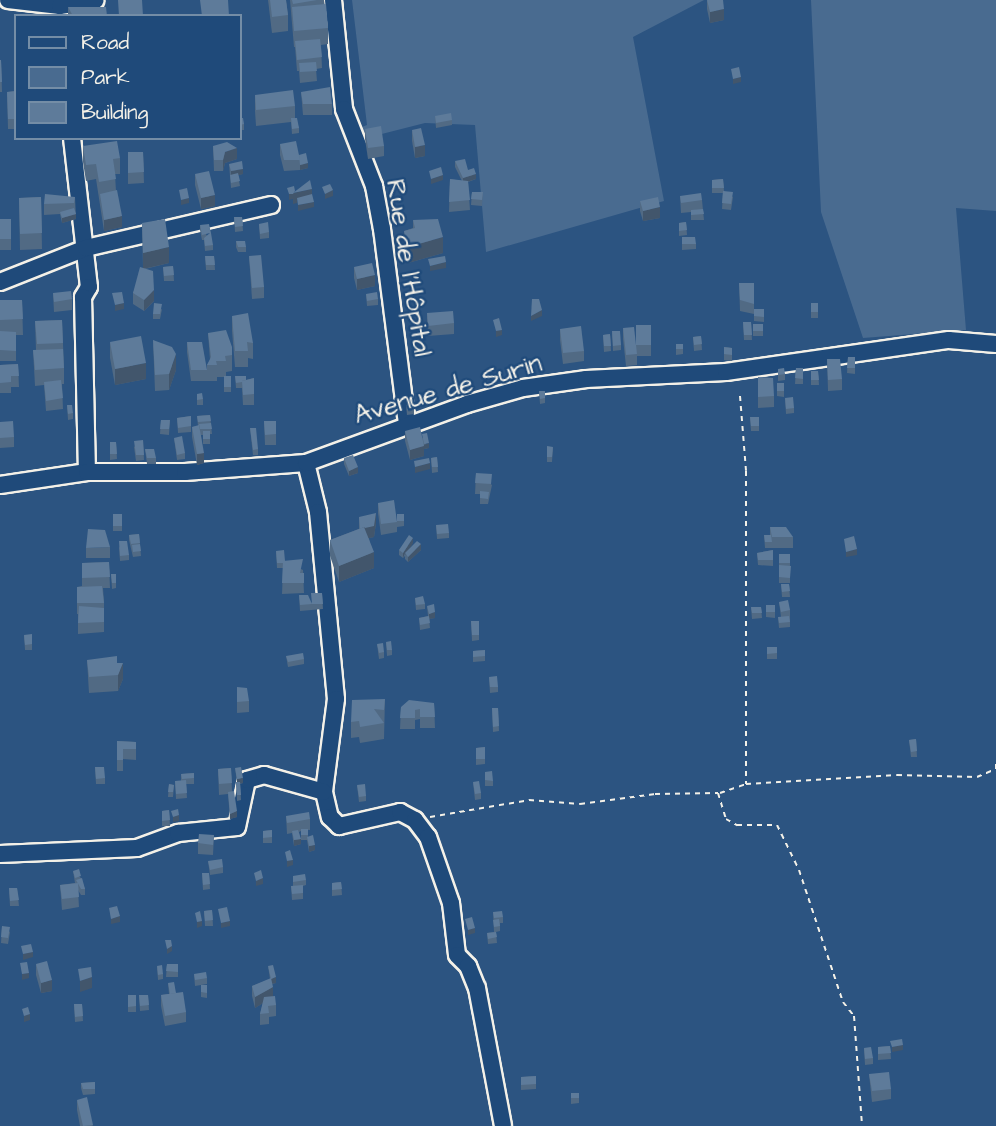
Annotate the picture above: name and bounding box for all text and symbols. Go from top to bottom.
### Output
legend [14,14,242,140]
text: Road [81,28,129,57]
text: Park [81,63,130,92]
text: Building [81,98,148,127]
street label: Rue de l'Hôpital [379,177,437,359]
street label: Avenue de Surin [351,348,545,432]

